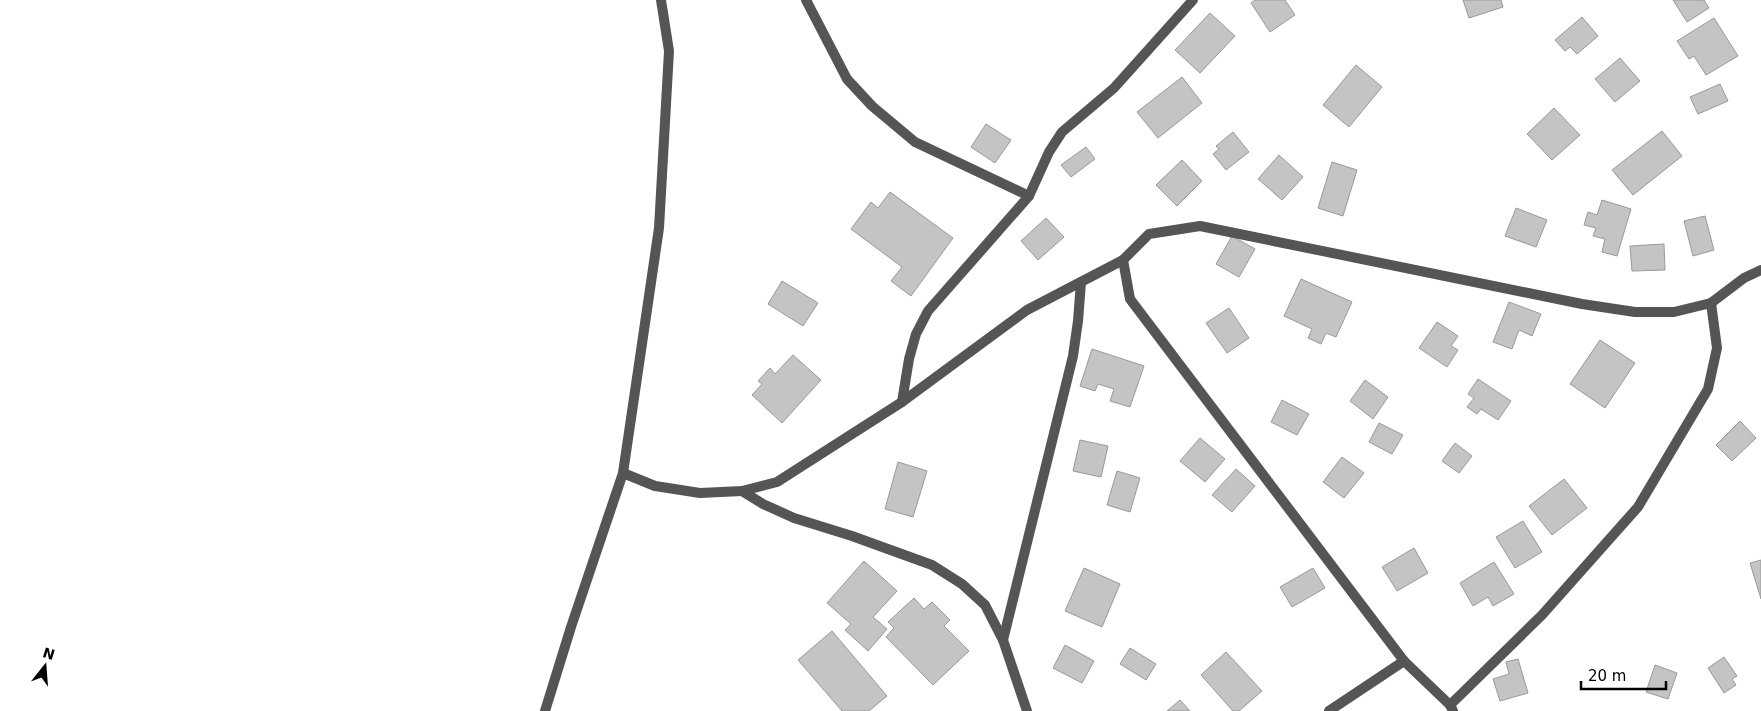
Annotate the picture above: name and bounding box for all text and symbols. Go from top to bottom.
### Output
north arrow [20,641,70,691]
text: N [41,644,57,663]
scale bar [1581,658,1666,690]
text: 20 m [1588,667,1626,685]

